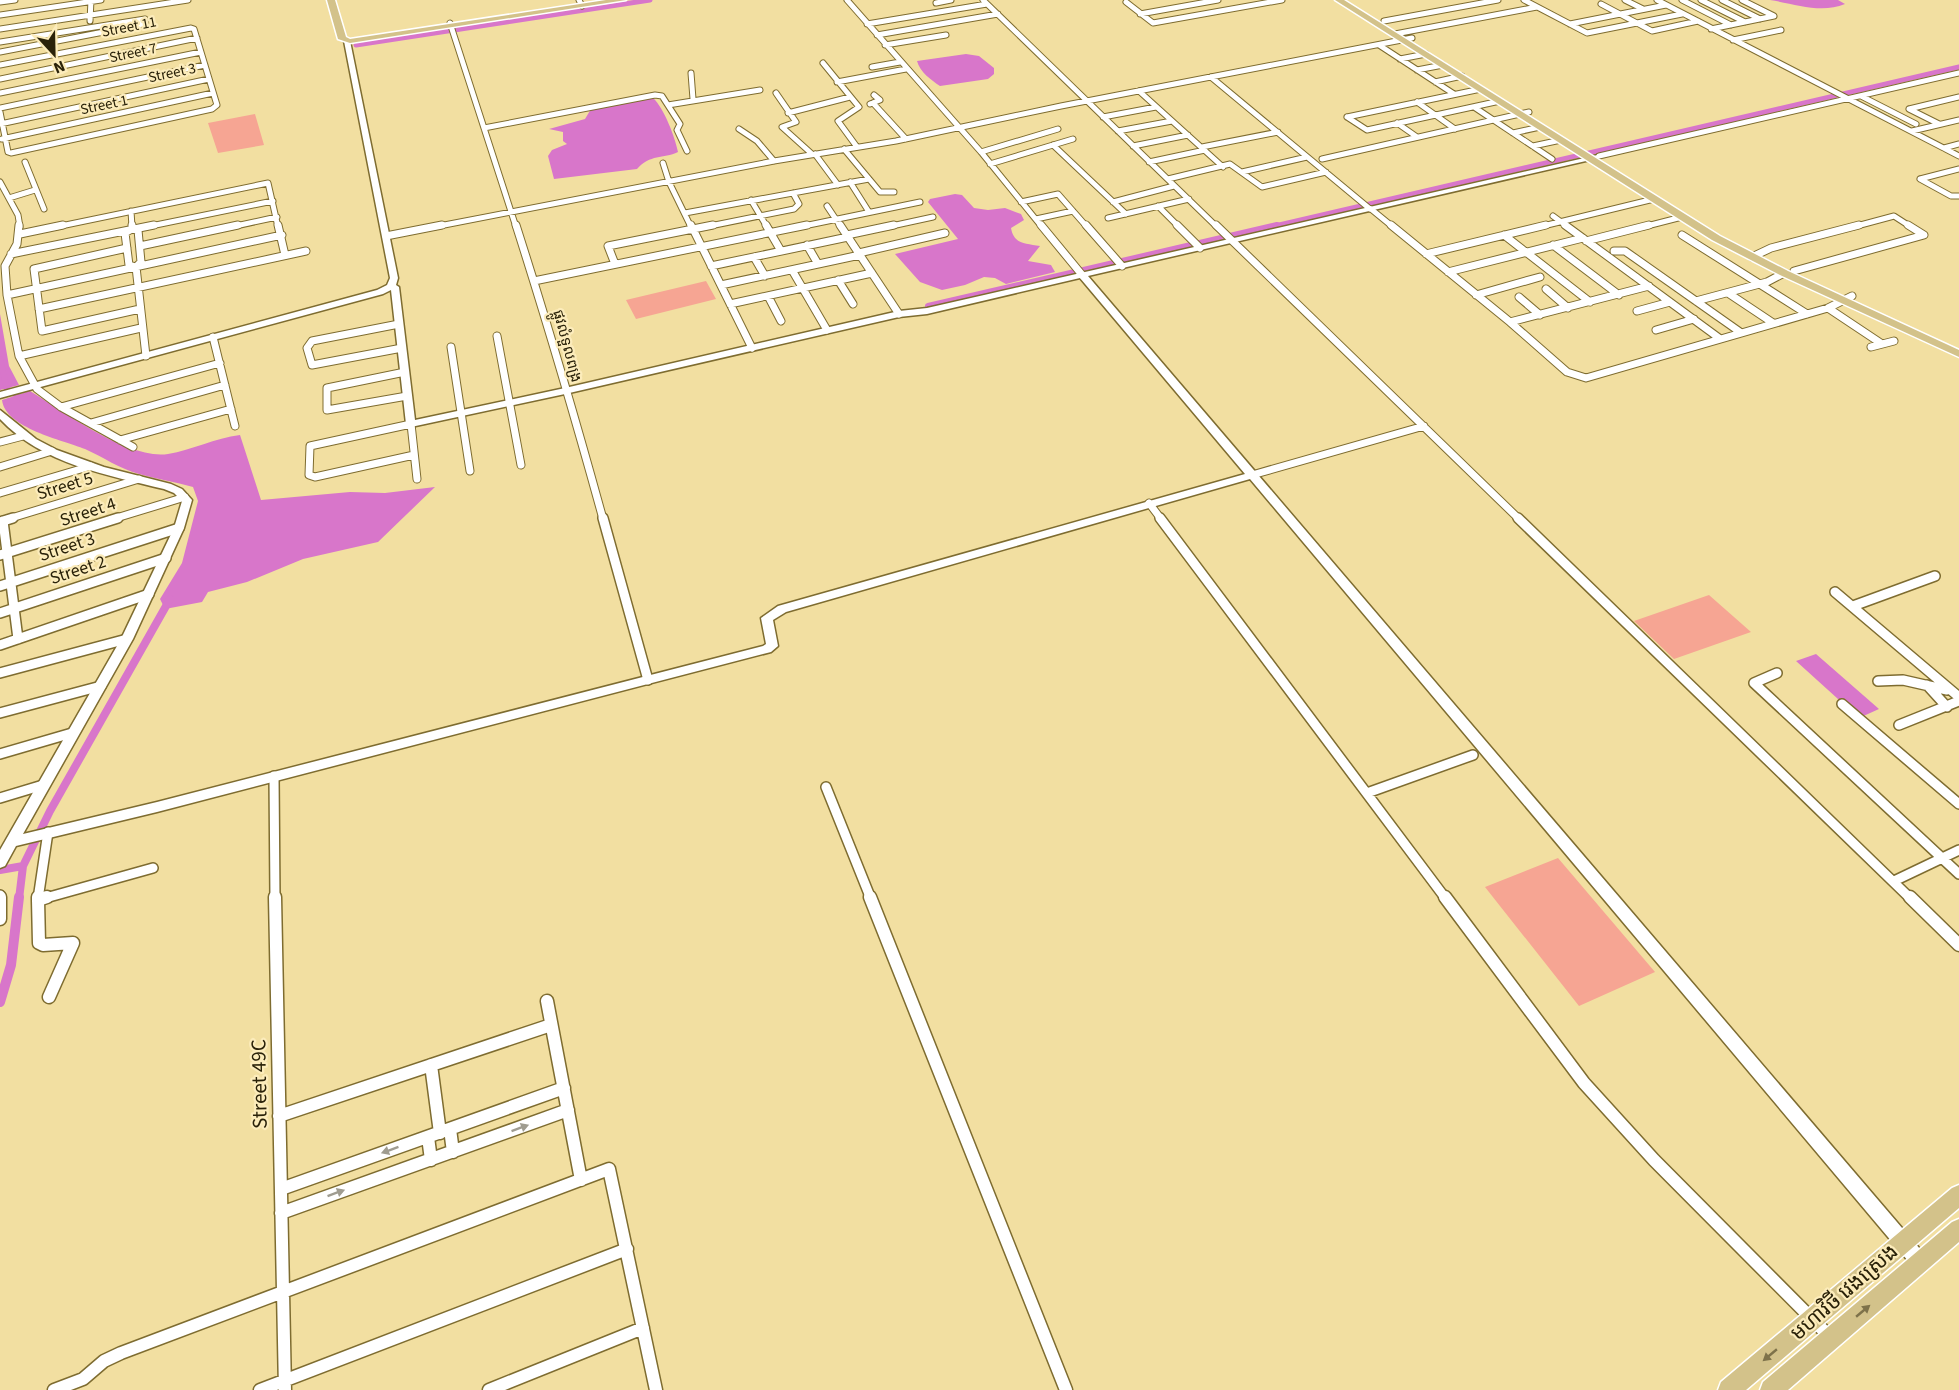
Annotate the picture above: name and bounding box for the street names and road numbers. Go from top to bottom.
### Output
street label: Street 11 [100,11,158,43]
street label: Street 7 [107,38,159,68]
street label: Street 3 [146,58,198,88]
street label: Street 1 [78,90,130,120]
street label: ផ្លូវលំទួលពង្រ [545,307,587,385]
street label: Street 5 [34,466,96,506]
street label: Street 4 [57,491,119,533]
street label: Street 3 [36,526,98,568]
street label: Street 2 [47,549,109,591]
street label: Street 49C [243,1039,275,1129]
street label: មហាវិថី វេងស្រេង [1783,1237,1905,1347]

